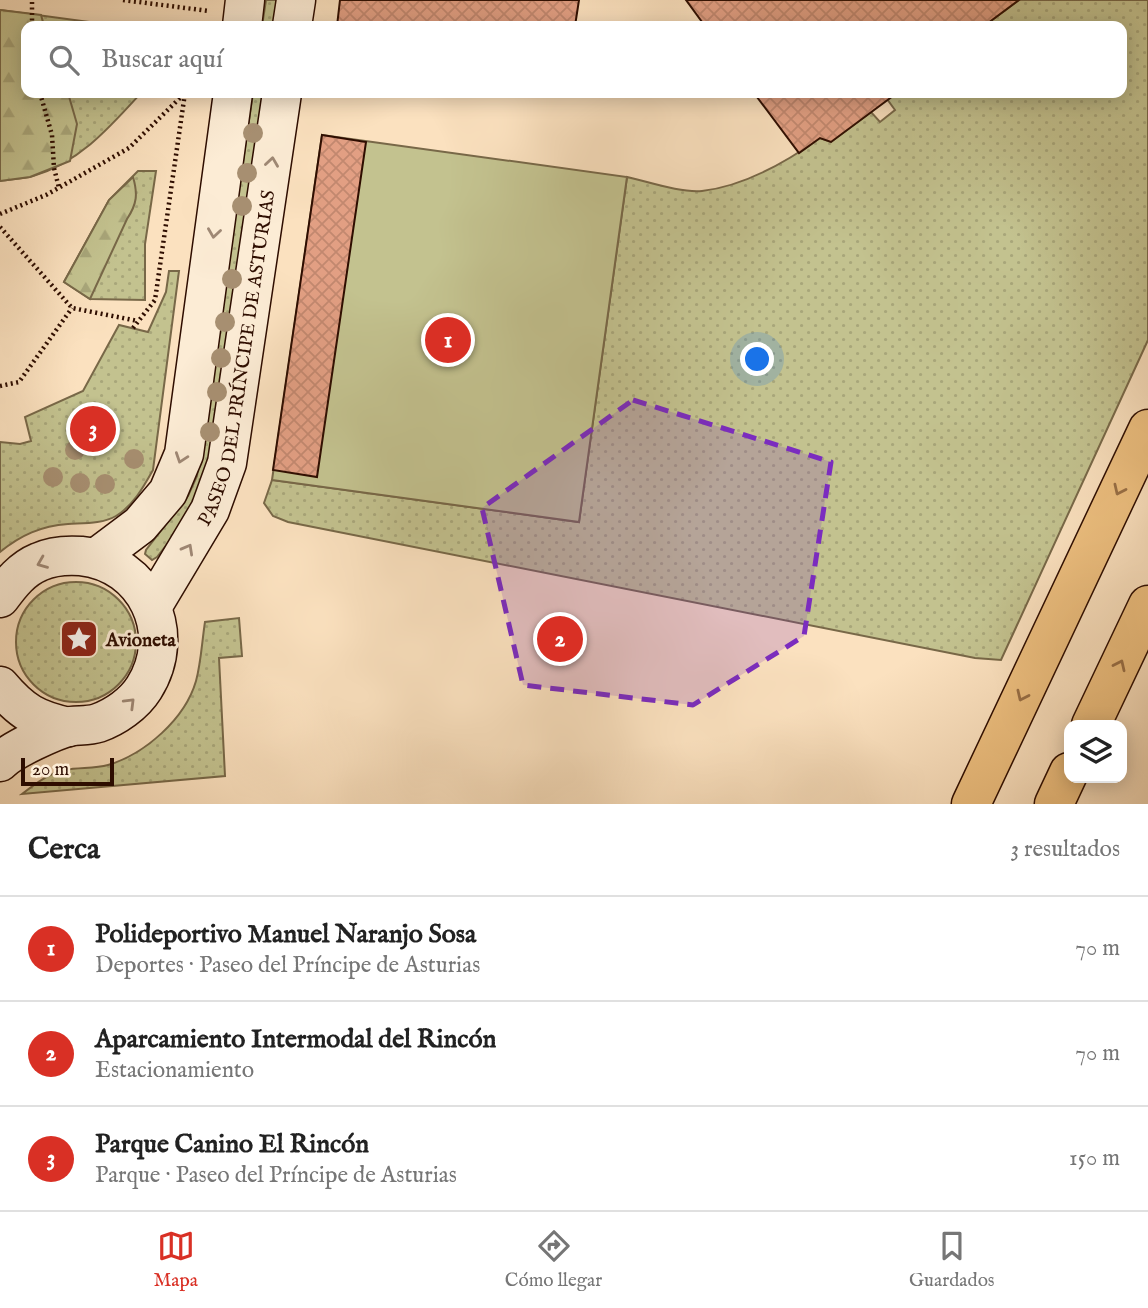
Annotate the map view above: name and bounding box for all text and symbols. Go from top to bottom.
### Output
search box [21,21,1127,98]
icon: search [45,41,83,79]
text: Buscar aquí [101,43,223,76]
one-way arrow [264,156,279,168]
street label: PASEO DEL PRÍNCIPE DE ASTURIAS [193,189,281,531]
one-way arrow [207,227,222,239]
pin: 1 [425,314,471,366]
your location [740,342,774,376]
pin: 3 [70,403,116,455]
one-way arrow [175,452,190,464]
one-way arrow [1113,483,1127,496]
one-way arrow [180,544,193,556]
one-way arrow [37,554,49,568]
pin: 2 [537,613,583,665]
place icon: Avioneta [58,618,100,660]
place label: Avioneta [105,629,176,653]
one-way arrow [1111,660,1125,672]
one-way arrow [1016,689,1030,701]
one-way arrow [122,698,135,711]
map controls [1064,720,1127,783]
button: layers [1064,720,1127,783]
scale bar [21,755,114,787]
text: 20 m [32,758,69,782]
text: Cerca [28,831,100,869]
text: 3 resultados [1010,835,1120,864]
text: Polideportivo Manuel Naranjo Sosa [95,918,476,951]
text: 1 [47,934,55,963]
text: 70 m [1075,934,1120,963]
text: Deportes · Paseo del Príncipe de Asturias [95,951,480,980]
text: Aparcamiento Intermodal del Rincón [95,1023,496,1056]
text: 2 [46,1039,56,1068]
text: 70 m [1075,1039,1120,1068]
text: Estacionamiento [95,1056,254,1085]
text: Parque Canino El Rincón [95,1128,369,1161]
text: 3 [47,1144,55,1173]
text: 150 m [1069,1144,1120,1173]
text: Parque · Paseo del Príncipe de Asturias [95,1161,457,1190]
tab: Mapa [153,1227,198,1293]
tab: Cómo llegar [505,1227,602,1293]
tab: Guardados [909,1227,995,1293]

